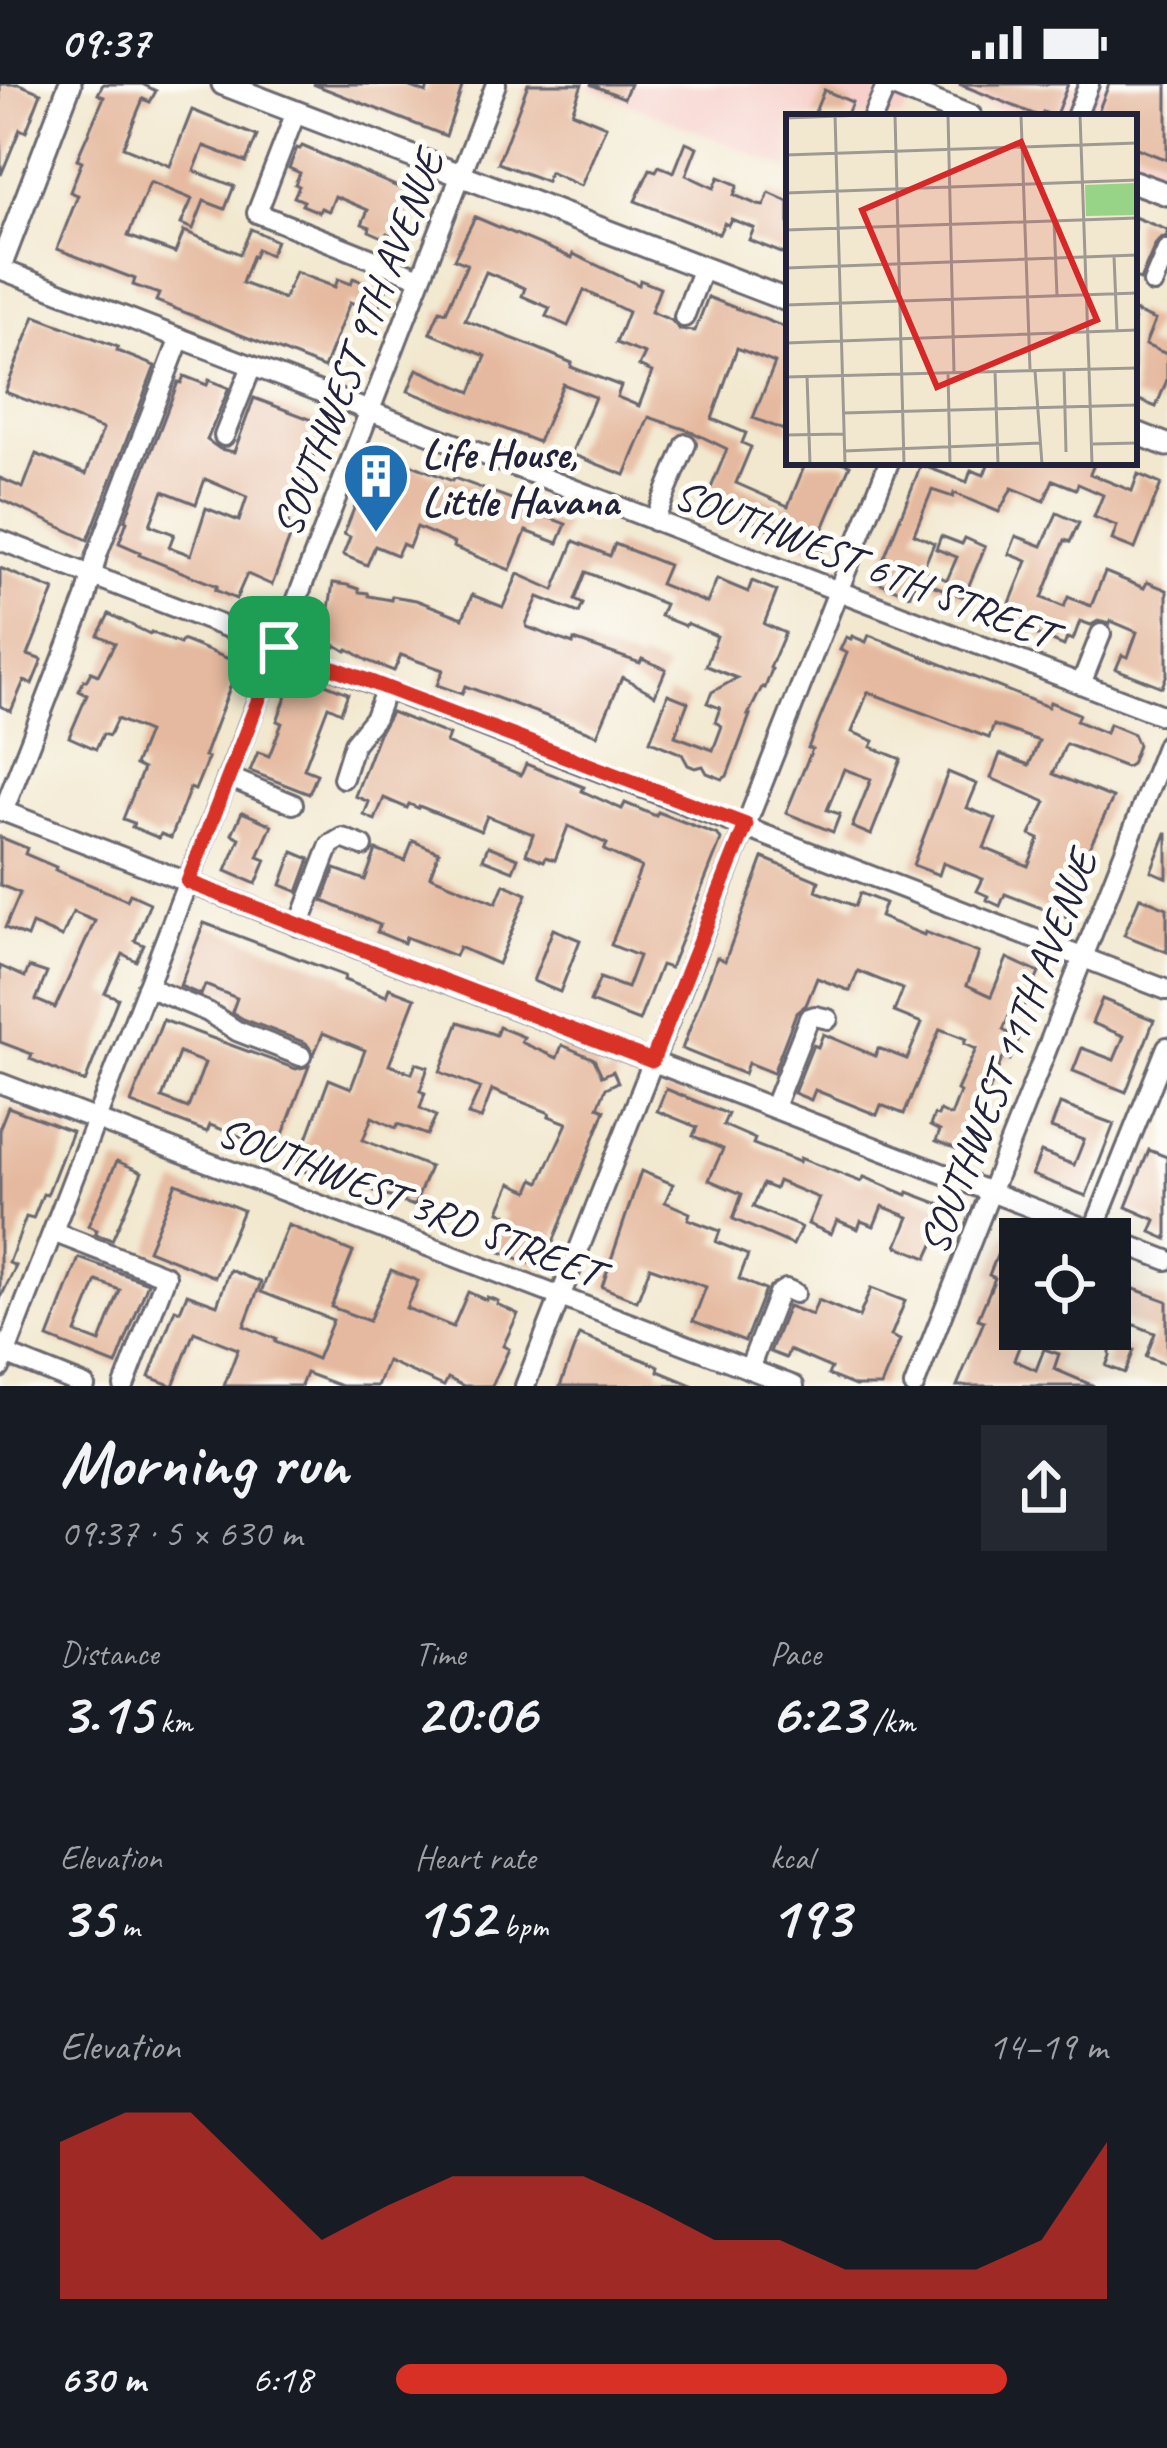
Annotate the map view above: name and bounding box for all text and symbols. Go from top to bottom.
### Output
text: 09:37 [60,14,149,71]
inset map [786,114,1137,465]
street label: SOUTHWEST 9TH AVENUE [260,139,458,544]
place label: Life House, Little Havana [422,427,621,528]
building icon: Life House, Little Havana [341,441,411,535]
street label: SOUTHWEST 6TH STREET [667,468,1072,665]
pin [228,596,330,698]
icon: arrive [246,614,312,680]
street label: SOUTHWEST 11TH AVENUE [907,839,1111,1261]
street label: SOUTHWEST 3RD STREET [210,1105,619,1304]
map controls [999,1218,1131,1350]
button: locate [999,1218,1131,1350]
text: Morning run [60,1422,348,1505]
button: share [981,1425,1107,1551]
text: 09:37 · 5 × 630 m [60,1509,302,1558]
text: Distance [60,1633,158,1675]
text: Time [415,1633,466,1675]
text: Pace [770,1633,821,1675]
text: 3.15 [60,1675,152,1751]
text: 20:06 [415,1675,536,1751]
text: 6:23 [770,1675,864,1751]
text: km [152,1701,192,1743]
text: /km [864,1701,915,1743]
text: Elevation [60,1837,162,1879]
text: Heart rate [415,1837,535,1879]
text: kcal [770,1837,814,1879]
text: 35 [60,1879,113,1955]
text: 152 [415,1879,495,1955]
text: 193 [770,1879,850,1955]
text: m [113,1905,140,1947]
text: bpm [495,1905,548,1947]
text: Elevation [60,2022,180,2071]
text: 14–19 m [988,2022,1107,2071]
text: 630 m [60,2355,145,2404]
text: 6:18 [252,2355,312,2404]

